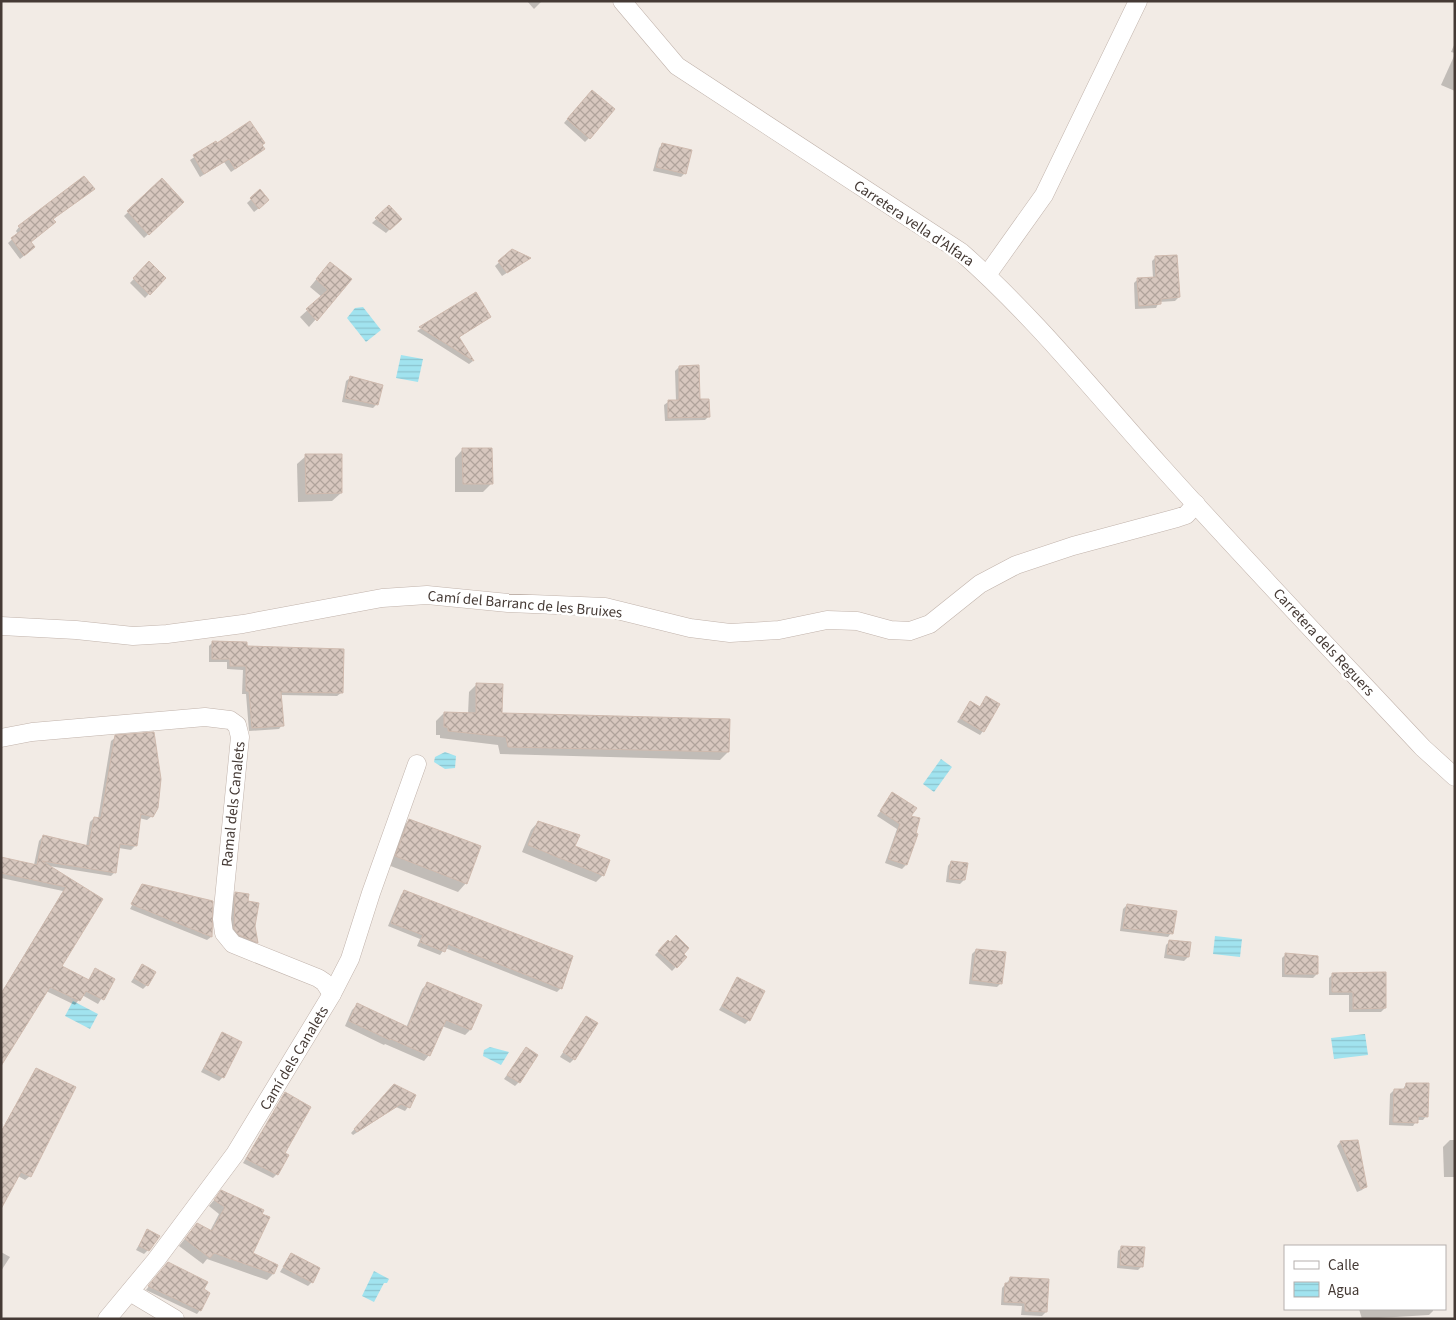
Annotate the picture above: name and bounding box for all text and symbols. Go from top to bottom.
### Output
street label: Carretera vella d'Alfara [849,175,978,272]
street label: Carretera dels Reguers [1268,584,1379,701]
street label: Camí del Barranc de les Bruixes [427,586,623,623]
street label: Ramal dels Canalets [216,740,251,868]
street label: Camí dels Canalets [255,1002,334,1114]
legend [1284,1245,1446,1310]
text: Calle [1328,1255,1359,1276]
text: Agua [1328,1280,1359,1301]

